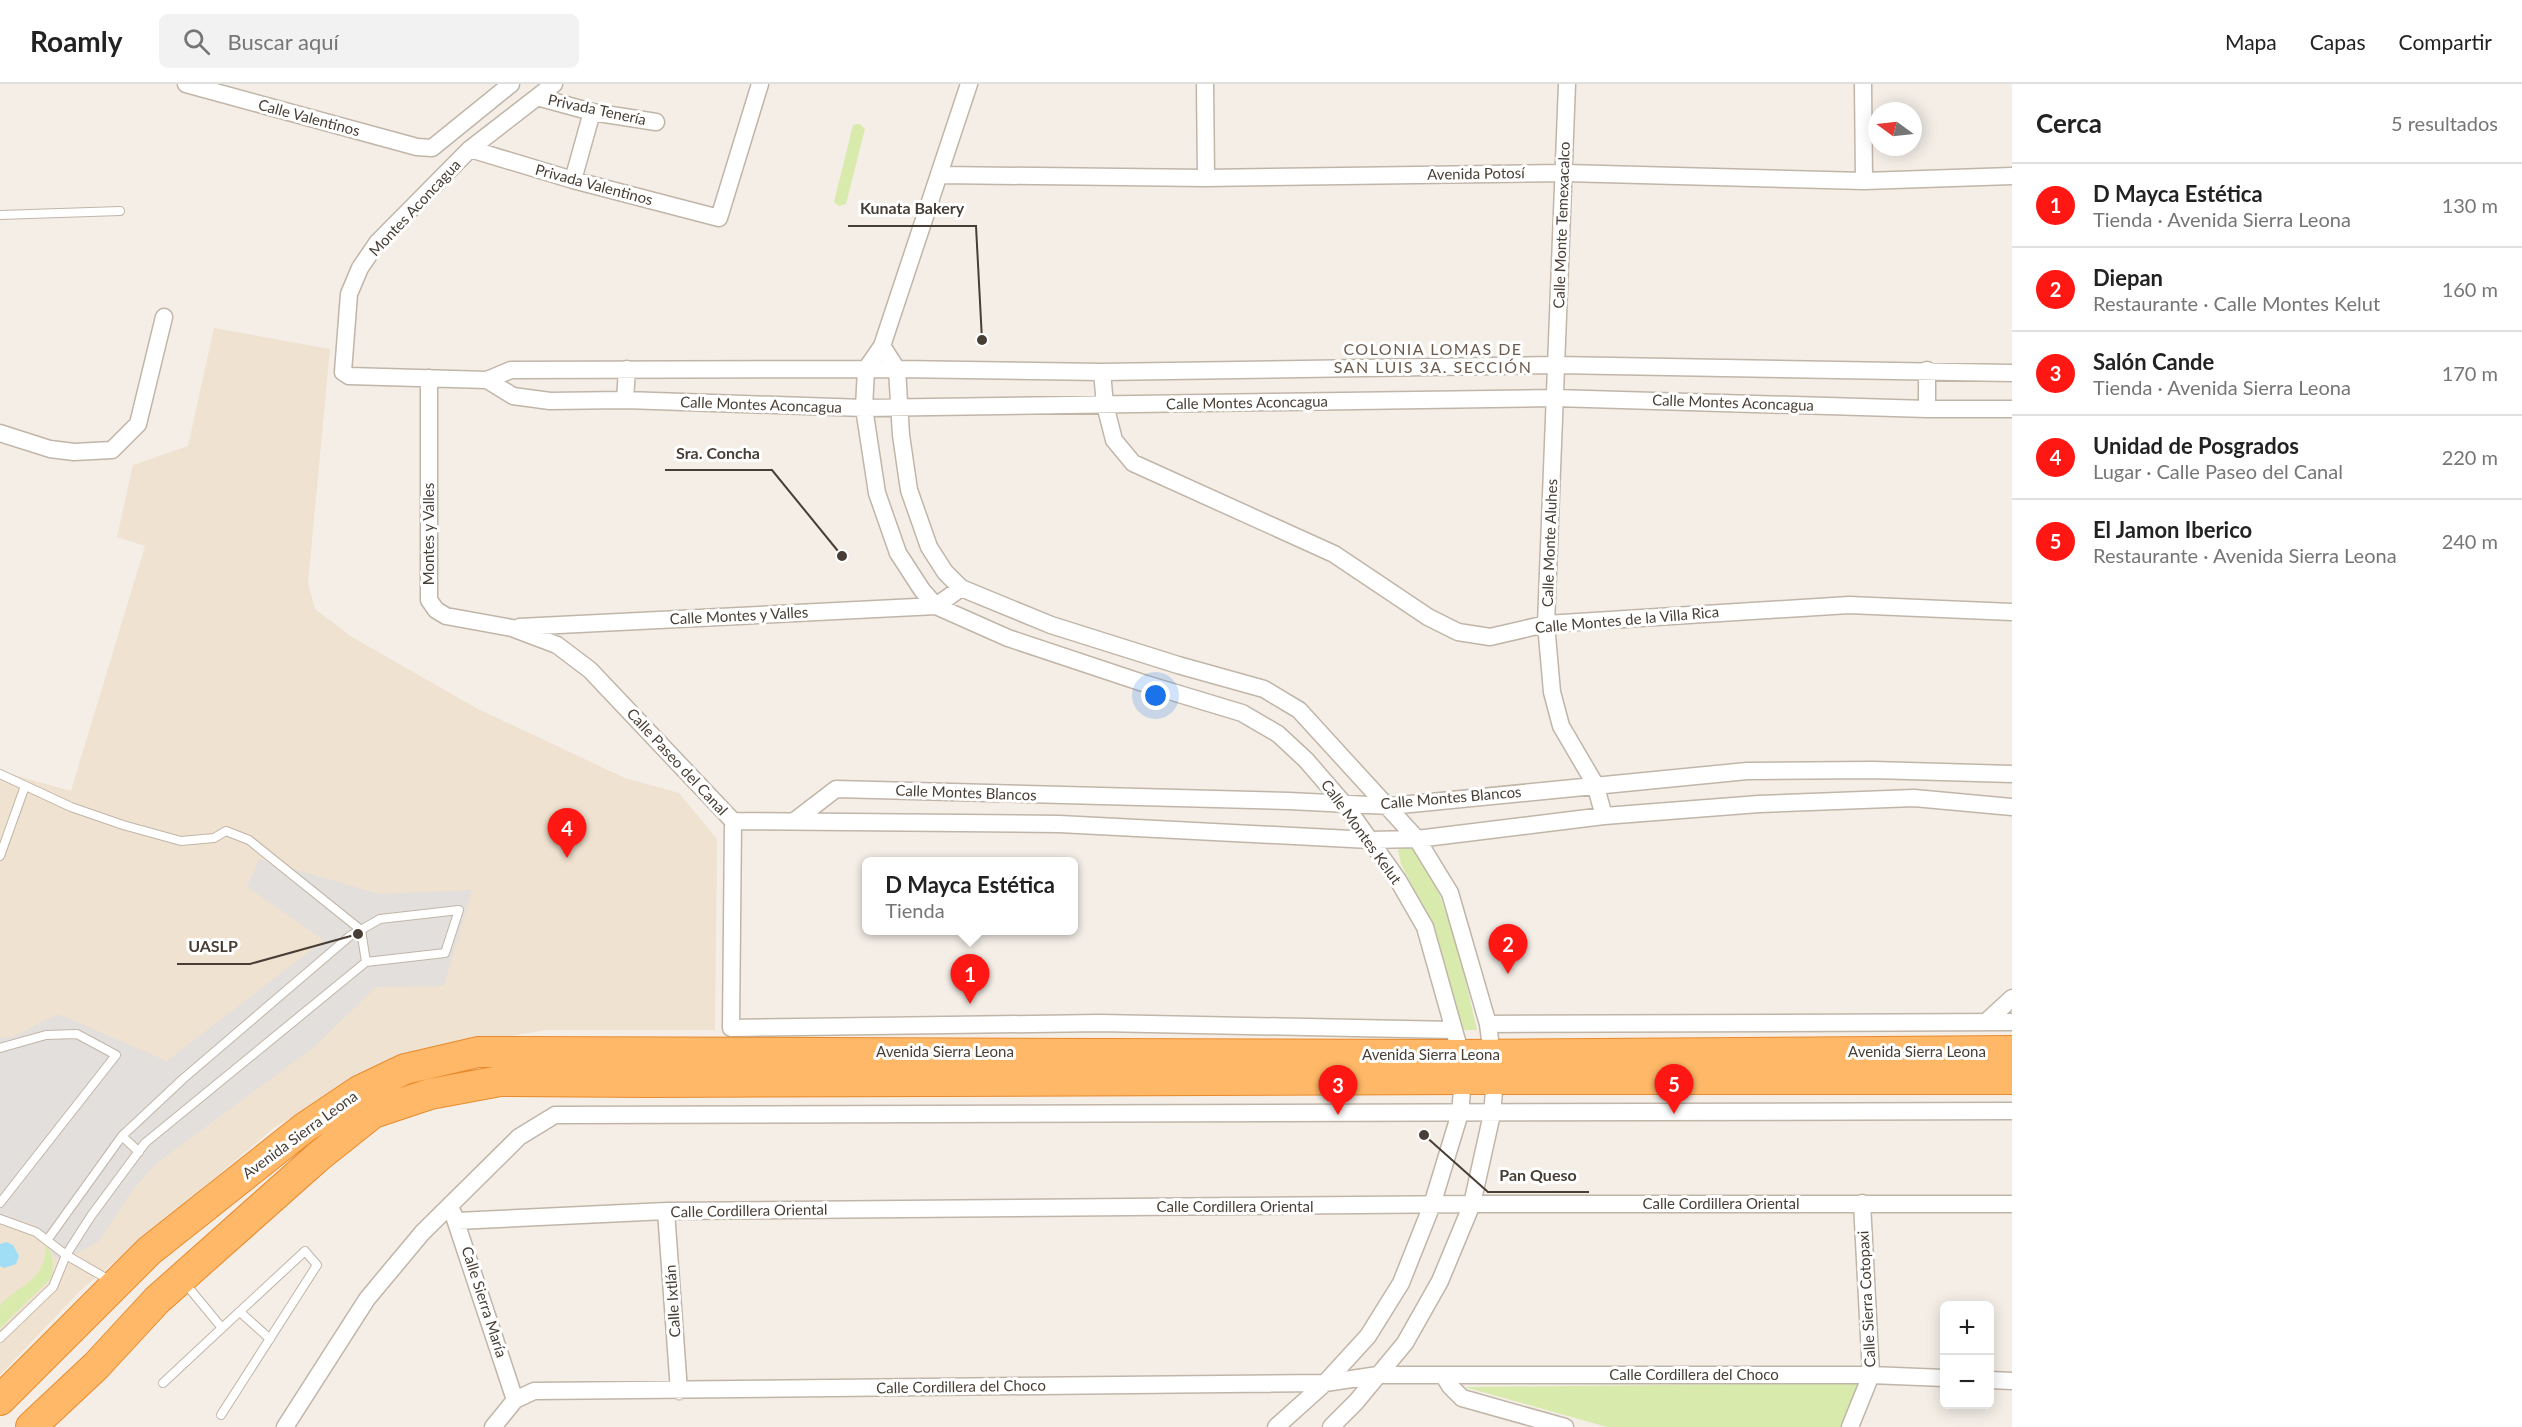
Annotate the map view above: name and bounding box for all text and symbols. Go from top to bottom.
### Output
search box [159,14,579,68]
text: Roamly [30,24,123,58]
icon: search [180,25,213,58]
text: Buscar aquí [228,28,339,55]
text: Mapa [2225,29,2277,54]
text: Capas [2310,29,2366,54]
text: Compartir [2399,29,2492,54]
street label: Privada Tenería [546,90,648,128]
street label: Calle Valentinos [256,95,362,139]
north arrow [1868,102,1922,156]
text: Cerca [2036,107,2102,139]
text: 5 resultados [2391,111,2498,135]
street label: Calle Monte Temexacalco [1549,141,1573,309]
street label: Montes Aconcagua [365,155,464,259]
street label: Privada Valentinos [534,160,655,208]
street label: Avenida Potosí [1427,163,1526,183]
text: D Mayca Estética [2093,180,2263,207]
callout: Kunata Bakery [848,192,976,226]
text: 1 [2050,193,2061,217]
text: 130 m [2442,193,2498,217]
text: Kunata Bakery [860,198,965,217]
text: Tienda · Avenida Sierra Leona [2093,207,2351,231]
text: Diepan [2093,264,2163,291]
text: 2 [2050,277,2061,301]
text: 160 m [2442,277,2498,301]
text: Restaurante · Calle Montes Kelut [2093,291,2380,315]
district label: COLONIA LOMAS DE SAN LUIS 3A. SECCIÓN [1334,339,1532,376]
text: Salón Cande [2093,348,2214,375]
text: 3 [2050,361,2061,385]
text: 170 m [2442,361,2498,385]
text: Tienda · Avenida Sierra Leona [2093,375,2351,399]
street label: Calle Montes Aconcagua [1652,390,1814,414]
street label: Calle Montes Aconcagua [680,392,842,416]
street label: Calle Montes Aconcagua [1166,392,1328,412]
text: Unidad de Posgrados [2093,432,2299,459]
callout: Sra. Concha [665,436,772,470]
text: Sra. Concha [676,443,760,462]
text: 4 [2050,445,2061,469]
text: 220 m [2442,445,2498,469]
text: Lugar · Calle Paseo del Canal [2093,459,2343,483]
street label: Calle Monte Aluhes [1538,479,1560,607]
street label: Montes y Valles [419,483,437,585]
text: El Jamon Iberico [2093,516,2252,543]
text: 5 [2050,529,2061,553]
text: 240 m [2442,529,2498,553]
text: Restaurante · Avenida Sierra Leona [2093,543,2397,567]
street label: Calle Montes y Valles [669,602,809,628]
street label: Calle Montes de la Villa Rica [1534,602,1720,636]
your location [1141,681,1170,710]
street label: Calle Paseo del Canal [623,704,732,819]
street label: Calle Montes Kelut [1318,776,1406,888]
street label: Calle Montes Blancos [895,781,1037,803]
street label: Calle Montes Blancos [1380,782,1522,812]
pin: 4 [548,808,586,858]
popup [862,857,1078,935]
text: D Mayca Estética [885,871,1055,898]
text: Tienda [885,898,945,922]
pin: 2 [1488,924,1528,974]
callout: UASLP [177,930,250,964]
text: UASLP [188,936,238,955]
pin: 1 [950,954,990,1004]
street label: Avenida Sierra Leona [876,1042,1014,1060]
street label: Avenida Sierra Leona [1848,1042,1986,1060]
street label: Avenida Sierra Leona [1362,1045,1500,1063]
pin: 5 [1654,1064,1694,1114]
pin: 3 [1318,1066,1358,1115]
street label: Avenida Sierra Leona [238,1086,360,1182]
callout: Pan Queso [1488,1158,1589,1192]
text: Pan Queso [1499,1165,1577,1184]
street label: Calle Cordillera Oriental [1643,1194,1799,1212]
street label: Calle Cordillera Oriental [1157,1197,1313,1215]
street label: Calle Cordillera Oriental [670,1200,828,1220]
street label: Calle Sierra Cotopaxi [1853,1230,1879,1368]
street label: Calle Sierra María [459,1244,511,1359]
street label: Calle Ixtlán [660,1264,684,1338]
map controls [1940,1301,1994,1409]
button: + [1940,1301,1994,1355]
button: − [1940,1355,1994,1409]
street label: Calle Cordillera del Choco [1609,1365,1779,1383]
street label: Calle Cordillera del Choco [876,1376,1046,1396]

